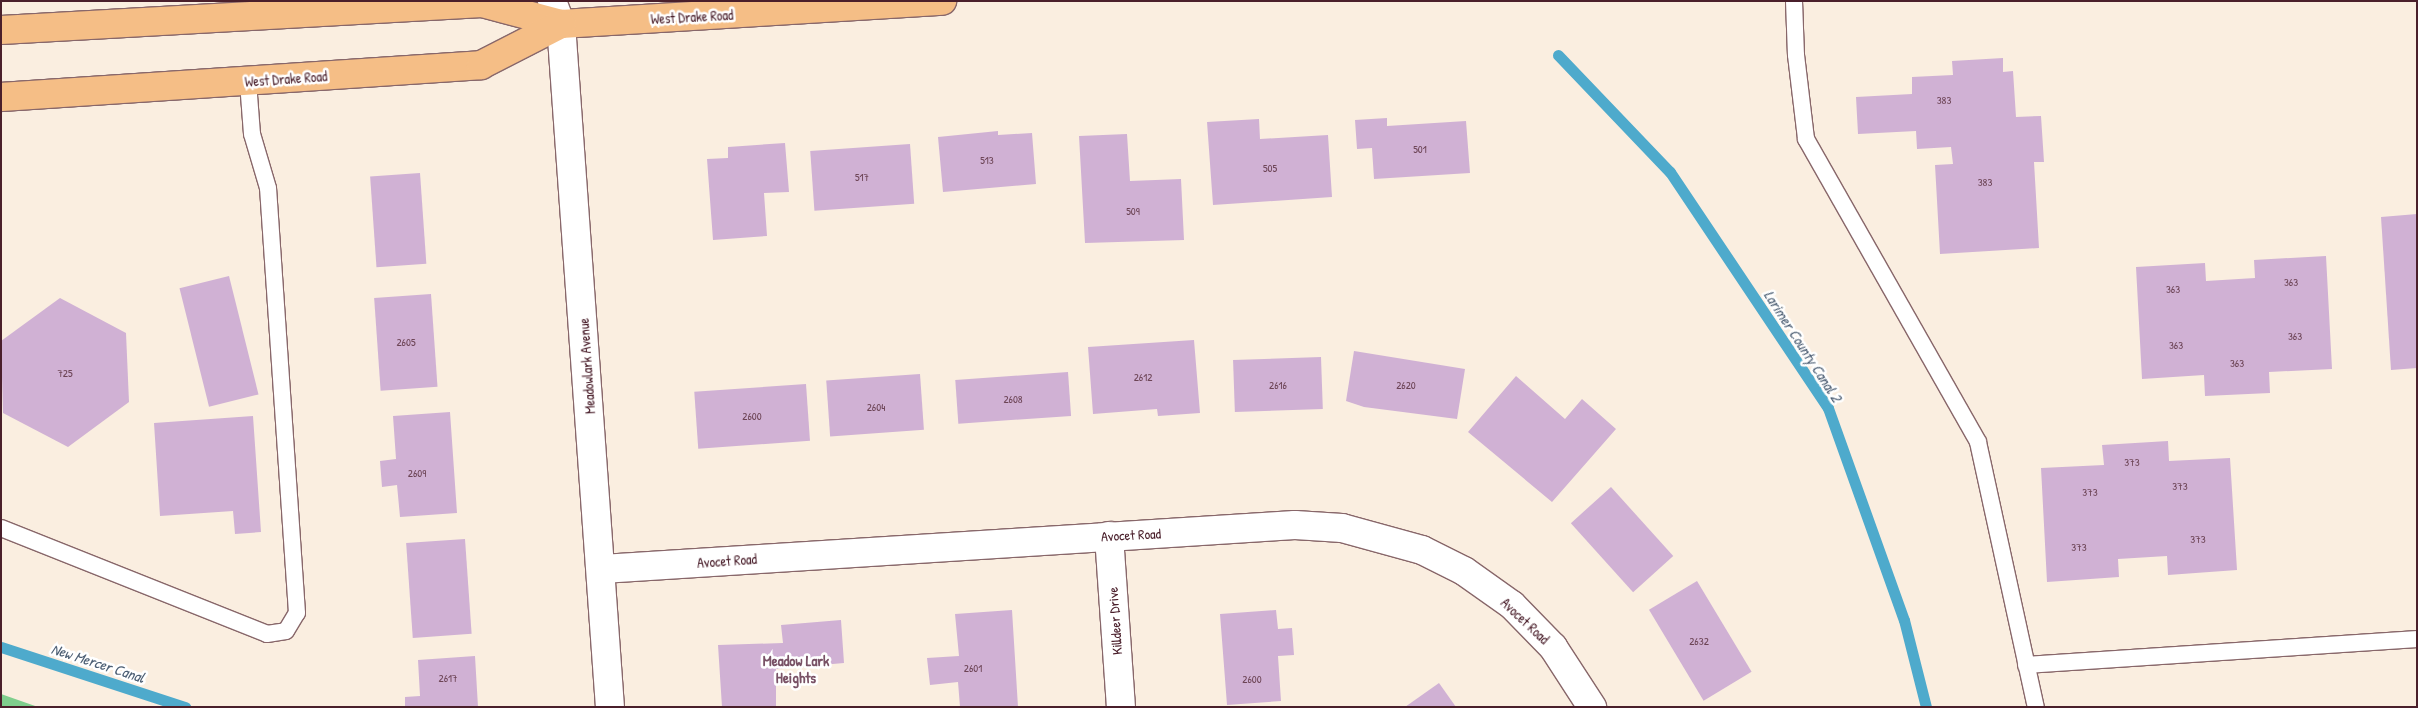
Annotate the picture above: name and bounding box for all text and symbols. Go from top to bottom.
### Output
street label: West Drake Road [650,6,734,28]
street label: West Drake Road [244,68,328,90]
house number: 383 [1937,93,1951,107]
house number: 501 [1413,142,1427,156]
house number: 513 [980,153,994,167]
house number: 505 [1263,161,1277,175]
house number: 517 [855,170,869,184]
house number: 383 [1978,175,1992,189]
house number: 509 [1126,204,1140,218]
house number: 363 [2284,275,2298,289]
house number: 363 [2166,282,2180,296]
water label: Larimer County Canal 2 [1760,287,1846,405]
street label: Meadowlark Avenue [575,317,599,415]
house number: 363 [2288,329,2302,343]
house number: 2605 [396,335,416,349]
house number: 363 [2169,338,2183,352]
house number: 363 [2230,356,2244,370]
house number: 725 [57,366,73,380]
house number: 2612 [1134,370,1152,384]
house number: 2616 [1269,378,1287,392]
house number: 2620 [1396,378,1416,392]
house number: 2608 [1003,392,1023,406]
house number: 2604 [867,400,885,414]
house number: 2600 [742,409,762,423]
house number: 373 [2124,455,2140,469]
house number: 2609 [408,466,426,480]
house number: 373 [2172,479,2188,493]
house number: 373 [2082,485,2098,499]
street label: Avocet Road [1101,525,1161,545]
house number: 373 [2190,532,2206,546]
house number: 373 [2071,540,2087,554]
street label: Avocet Road [696,551,758,571]
street label: Killdeer Drive [1104,586,1126,656]
street label: Avocet Road [1497,594,1553,648]
house number: 2632 [1689,634,1709,648]
water label: New Mercer Canal [49,639,147,687]
district label: Meadow Lark Heights [763,651,829,686]
house number: 2601 [964,661,982,675]
house number: 2617 [439,671,457,685]
house number: 2600 [1242,672,1262,686]

